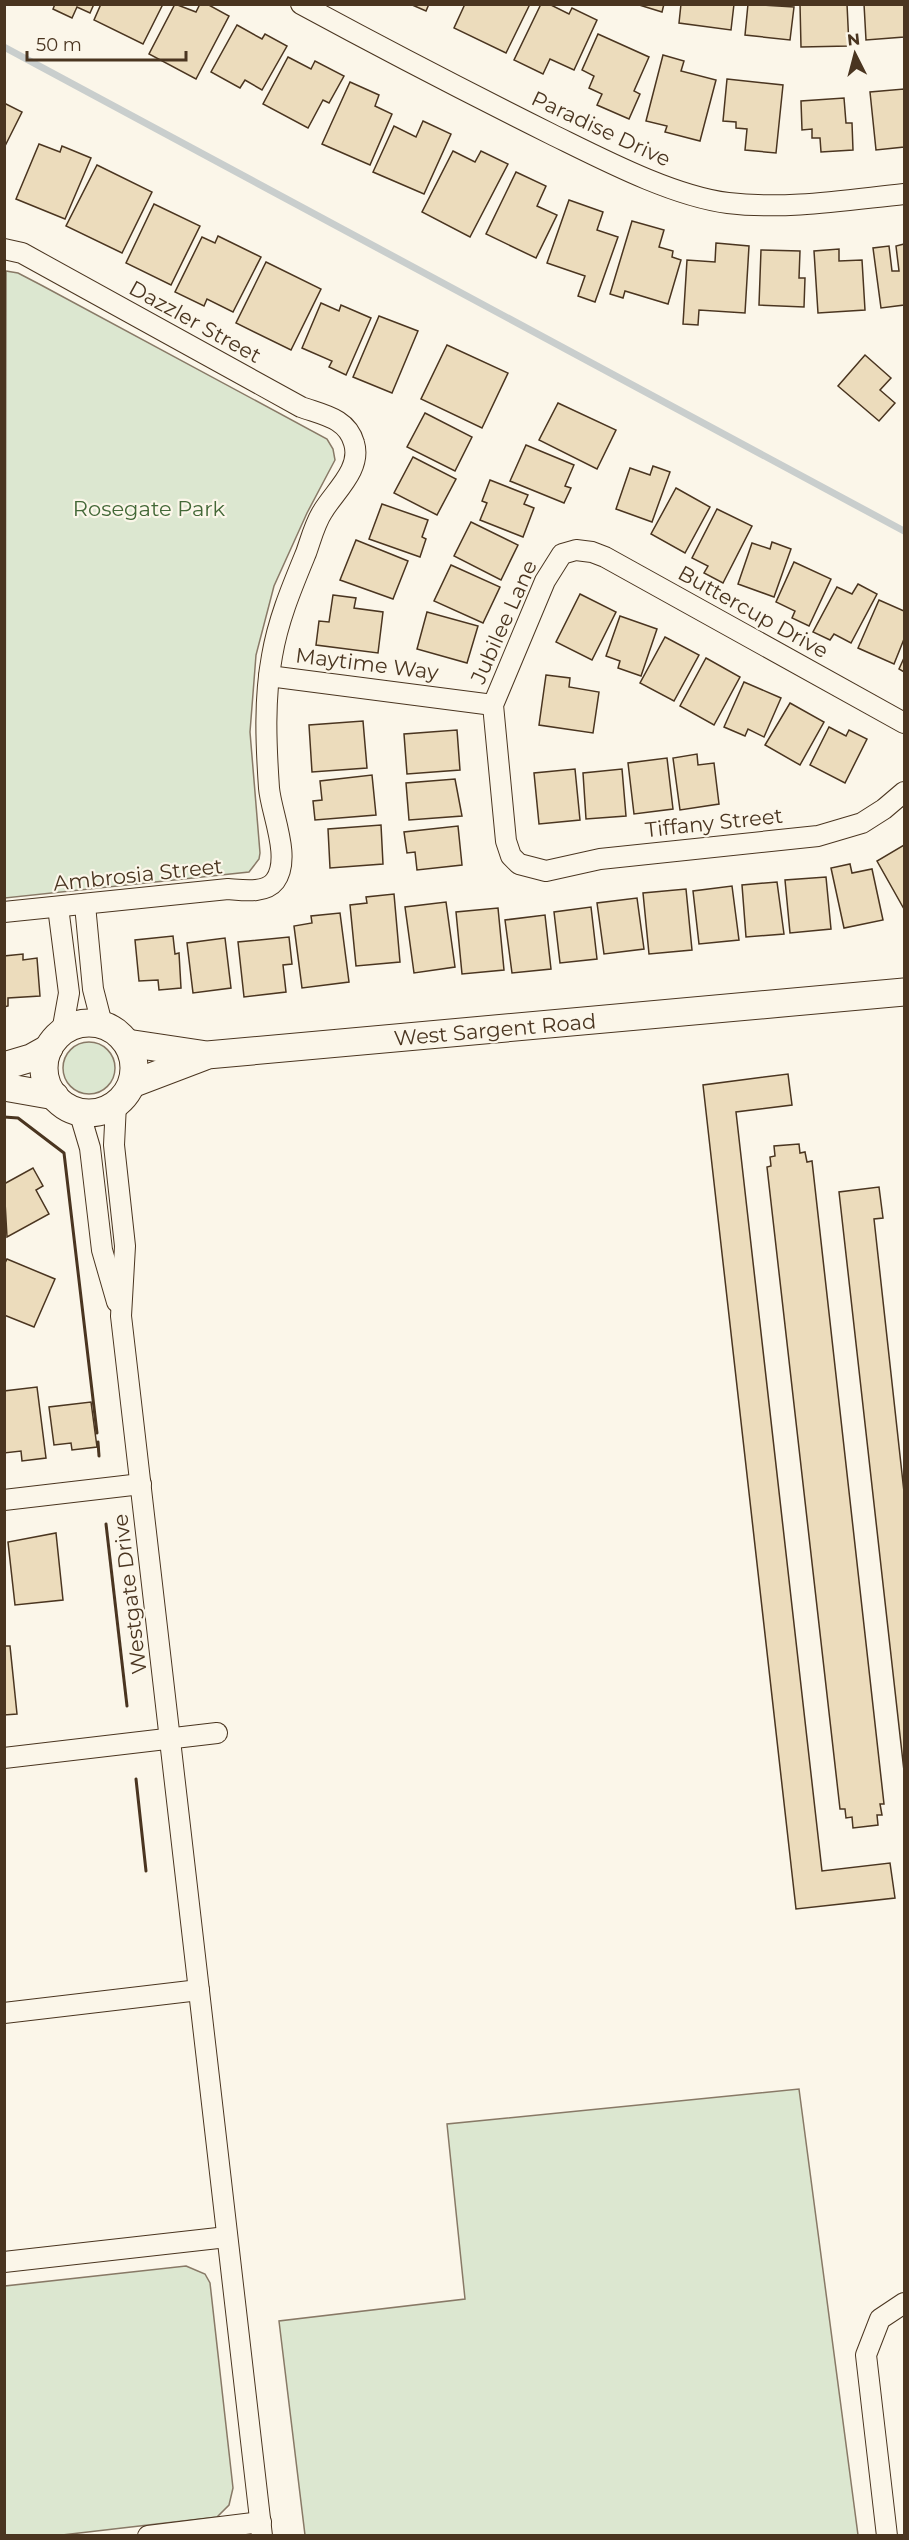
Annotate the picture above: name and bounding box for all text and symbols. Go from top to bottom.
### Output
scale bar [27,24,186,62]
north arrow [825,24,885,84]
text: N [846,29,861,50]
text: 50 m [36,34,82,56]
street label: Paradise Drive [528,85,675,172]
street label: Dazzler Street [125,275,266,368]
park label: Rosegate Park [73,496,226,521]
street label: Jubilee Lane [465,556,542,688]
street label: Buttercup Drive [674,560,833,663]
street label: Maytime Way [294,642,441,685]
street label: Tiffany Street [644,803,784,842]
street label: Ambrosia Street [52,853,224,896]
street label: West Sargent Road [393,1008,597,1051]
street label: Westgate Drive [107,1512,152,1676]

